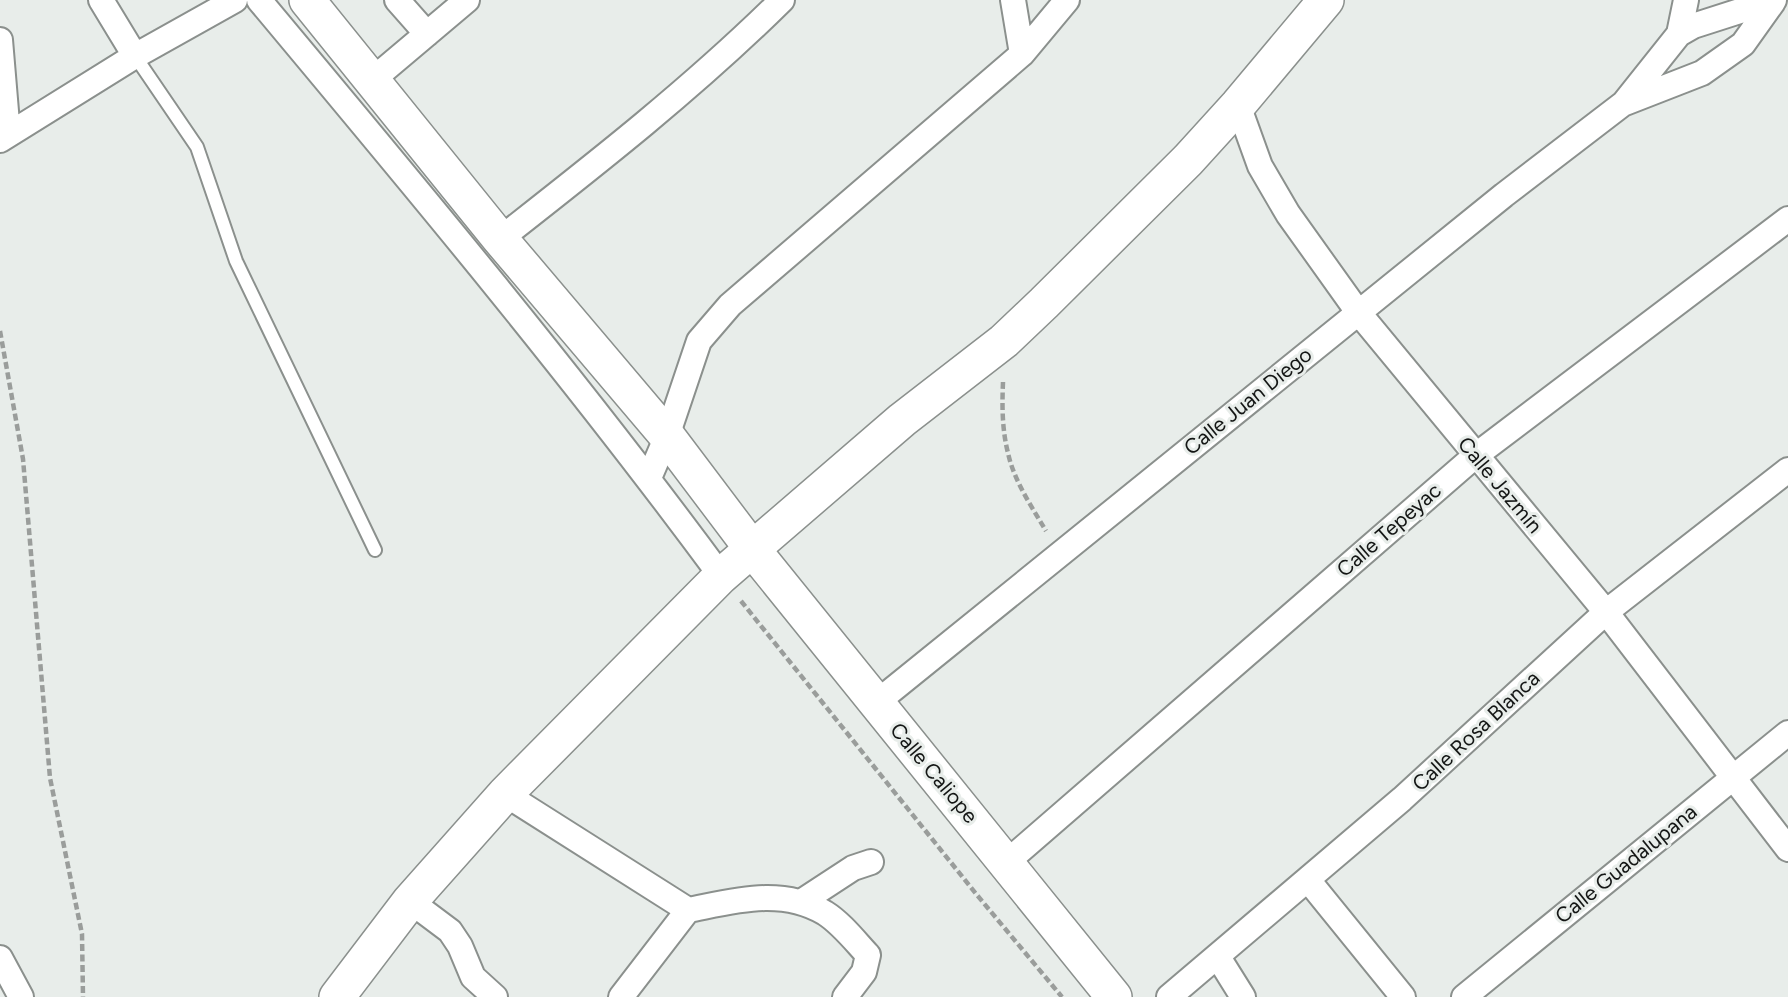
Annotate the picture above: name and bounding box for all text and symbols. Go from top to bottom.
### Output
street label: Calle Juan Diego [1179,341,1317,460]
street label: Calle Jazmín [1453,431,1548,538]
street label: Calle Tepeyac [1331,478,1446,582]
street label: Calle Rosa Blanca [1407,665,1544,796]
street label: Calle Caliope [885,717,984,828]
street label: Calle Guadalupana [1550,799,1702,928]

